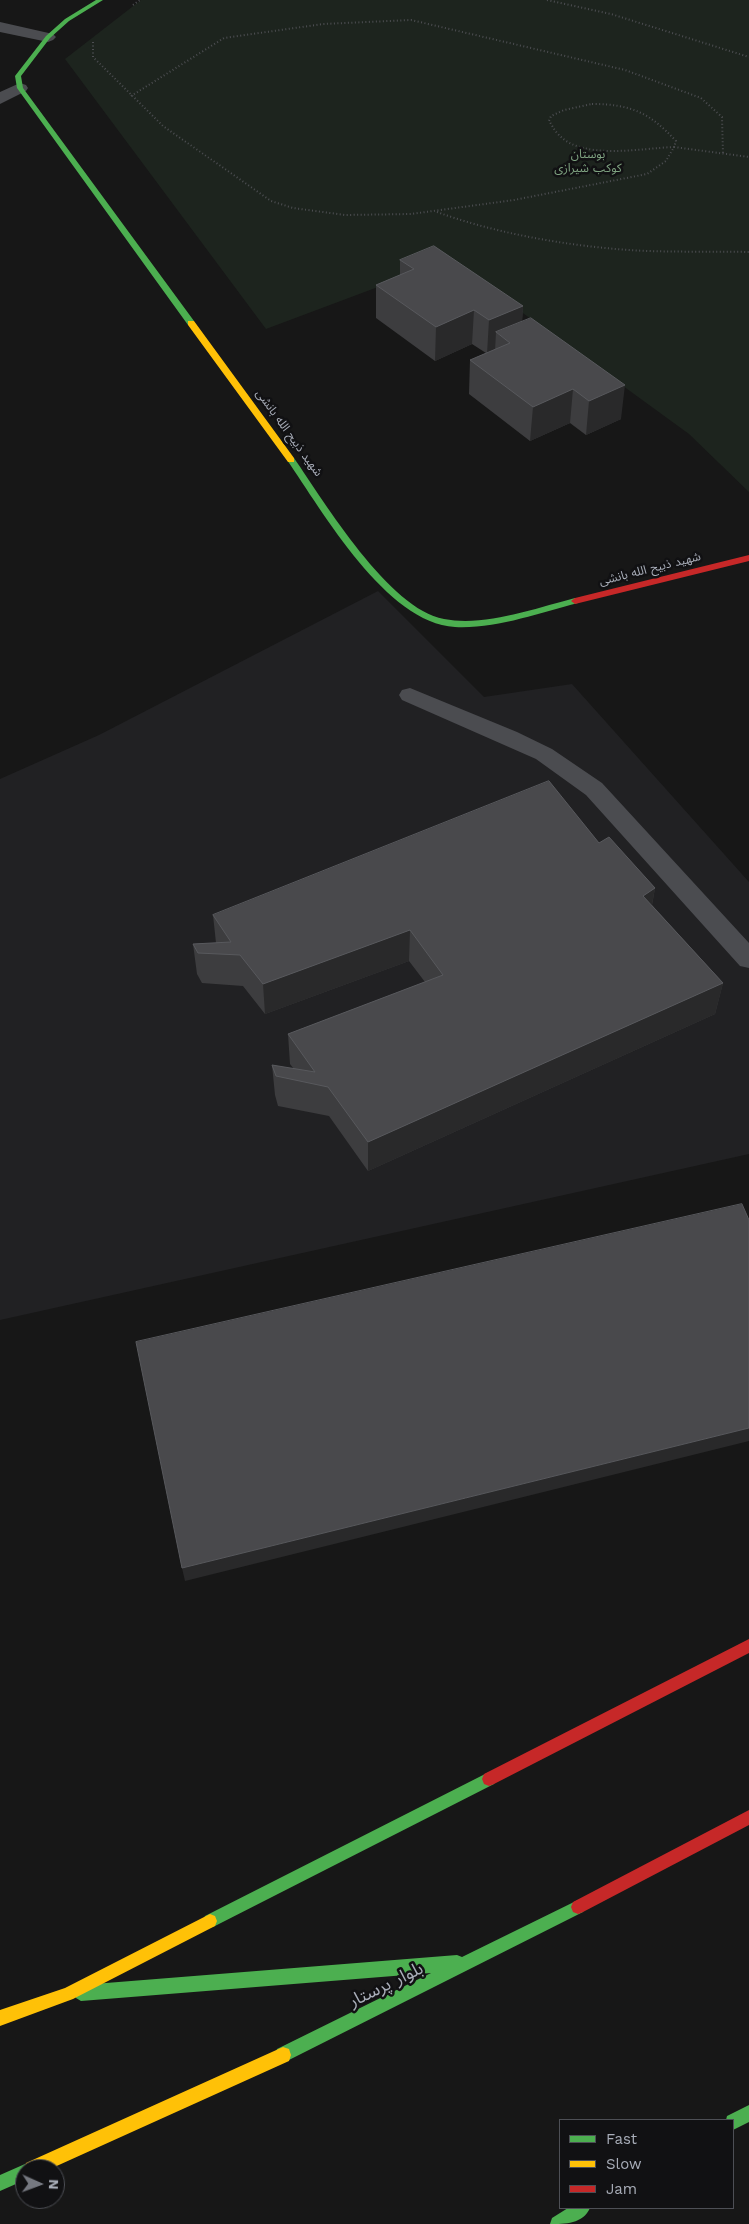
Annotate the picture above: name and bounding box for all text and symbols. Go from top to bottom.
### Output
park label: بوستان کوکب شیرازی [554,147,622,175]
street label: شهید ذبیح الله بانشی [253,387,325,479]
street label: شهید ذبیح الله بانشی [598,549,702,589]
street label: بلوار پرستار [345,1958,427,2012]
legend [559,2119,734,2209]
text: Fast [606,2130,637,2148]
text: Slow [606,2155,642,2173]
north arrow [15,2159,65,2209]
text: N [46,2179,62,2190]
text: Jam [606,2180,637,2198]

